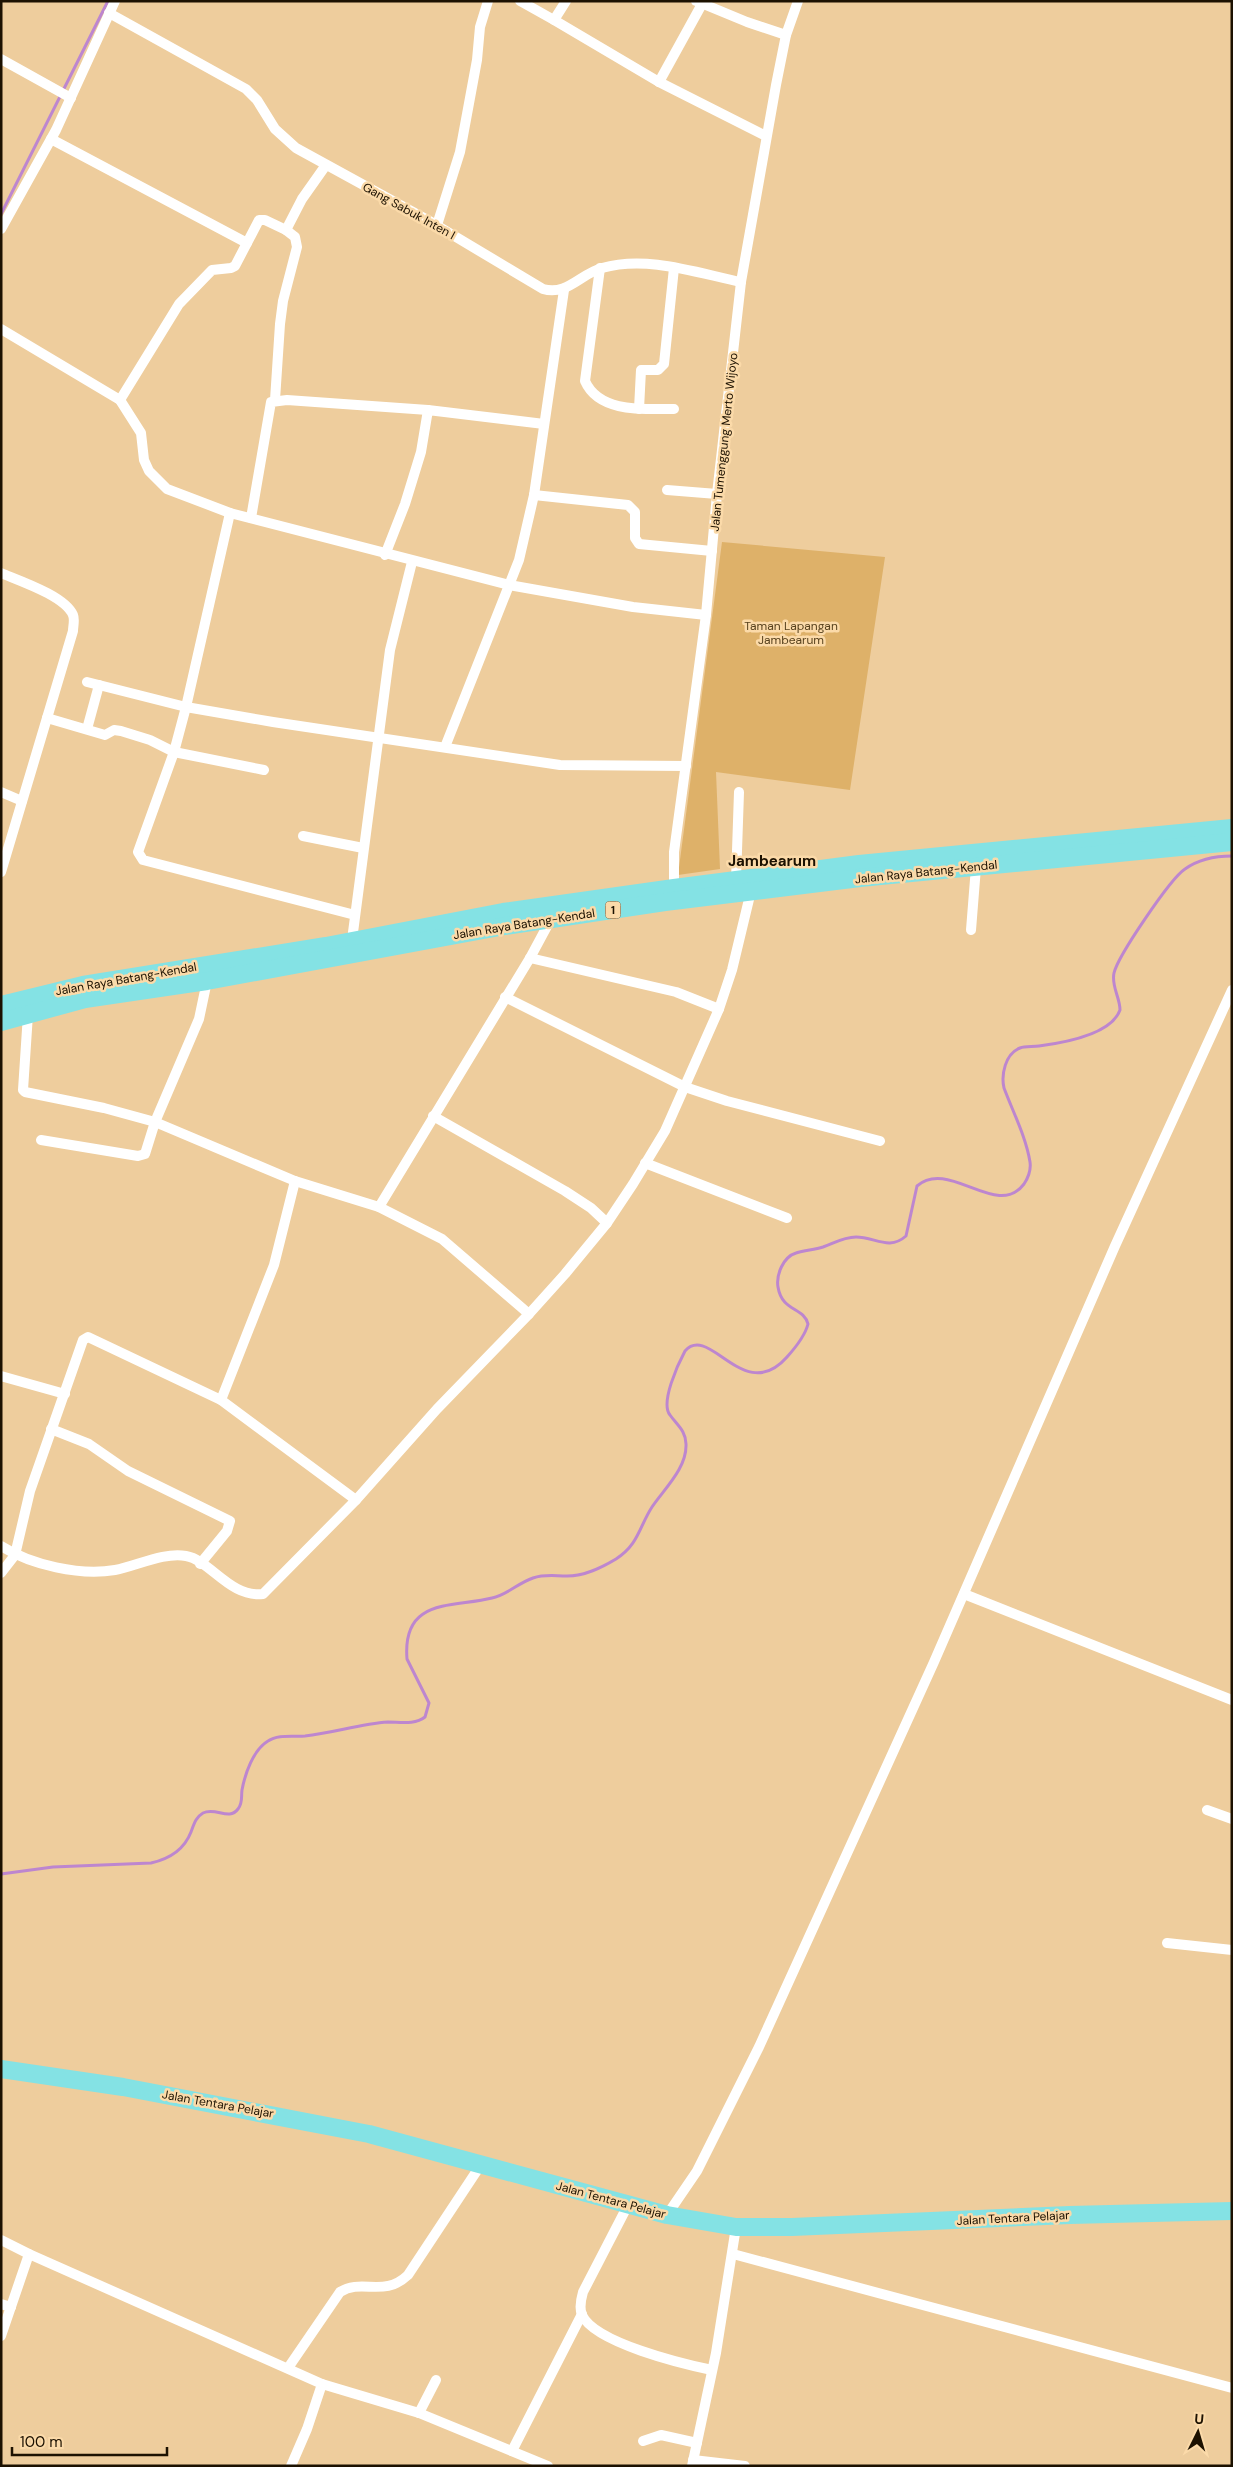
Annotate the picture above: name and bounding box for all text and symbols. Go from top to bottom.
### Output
street label: Gang Sabuk Inten I [360,179,458,243]
street label: Jalan Tumenggung Merto Wijoyo [707,352,741,532]
park label: Taman Lapangan Jambearum [744,618,838,648]
district label: Jambearum [728,851,816,871]
street label: Jalan Raya Batang-Kendal [854,857,998,887]
road number: 1 [606,902,620,918]
street label: Jalan Raya Batang-Kendal [452,905,596,943]
street label: Jalan Raya Batang-Kendal [54,959,198,999]
street label: Jalan Tentara Pelajar [161,2086,276,2122]
street label: Jalan Tentara Pelajar [554,2178,668,2223]
street label: Jalan Tentara Pelajar [956,2207,1070,2229]
north arrow [1173,2407,1223,2457]
text: U [1194,2410,1205,2428]
scale bar [12,2424,168,2456]
text: 100 m [20,2432,63,2452]

